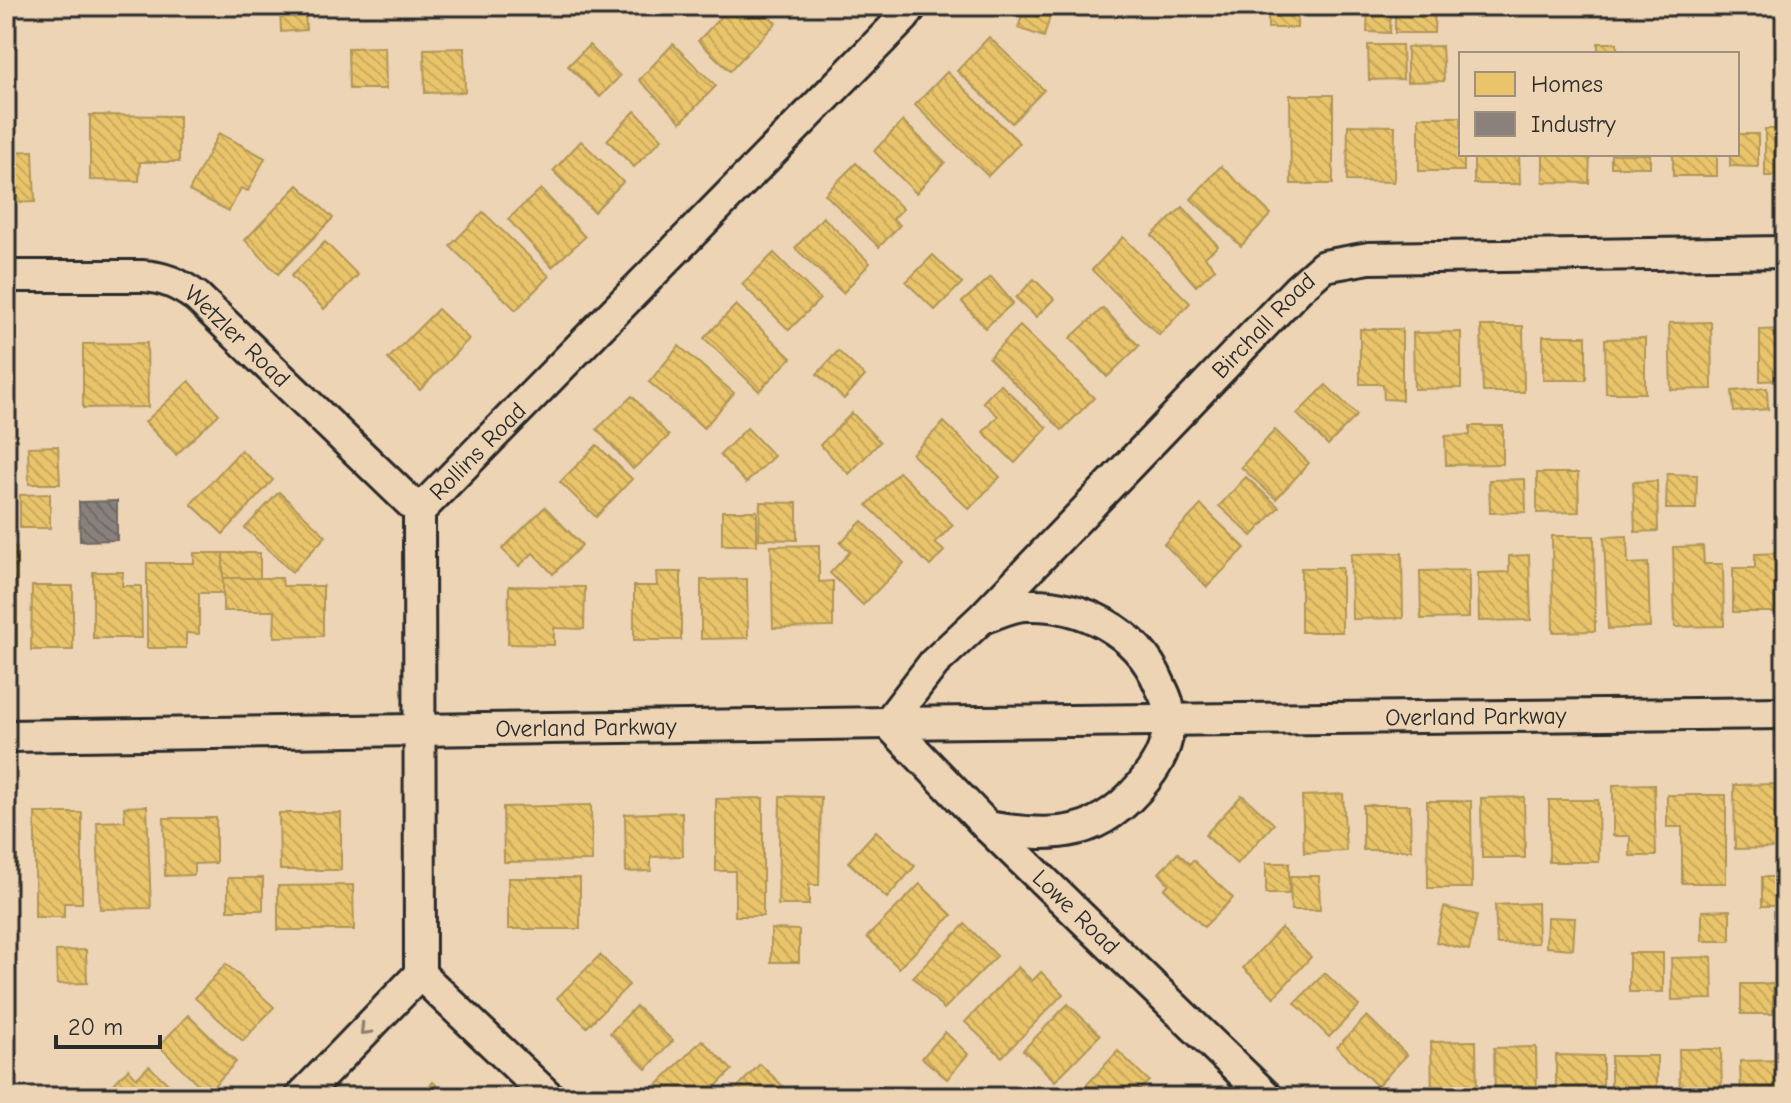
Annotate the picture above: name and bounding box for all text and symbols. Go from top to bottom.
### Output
legend [1459,52,1739,156]
text: Homes [1531,70,1603,98]
text: Industry [1531,110,1616,138]
street label: Birchall Road [1206,267,1321,384]
street label: Wetzler Road [180,279,296,393]
street label: Rollins Road [424,396,532,506]
street label: Overland Parkway [1385,701,1567,731]
street label: Overland Parkway [495,712,677,743]
street label: Lowe Road [1027,864,1125,960]
scale bar [56,999,160,1049]
text: 20 m [68,1013,123,1041]
one-way arrow [360,1021,375,1035]

